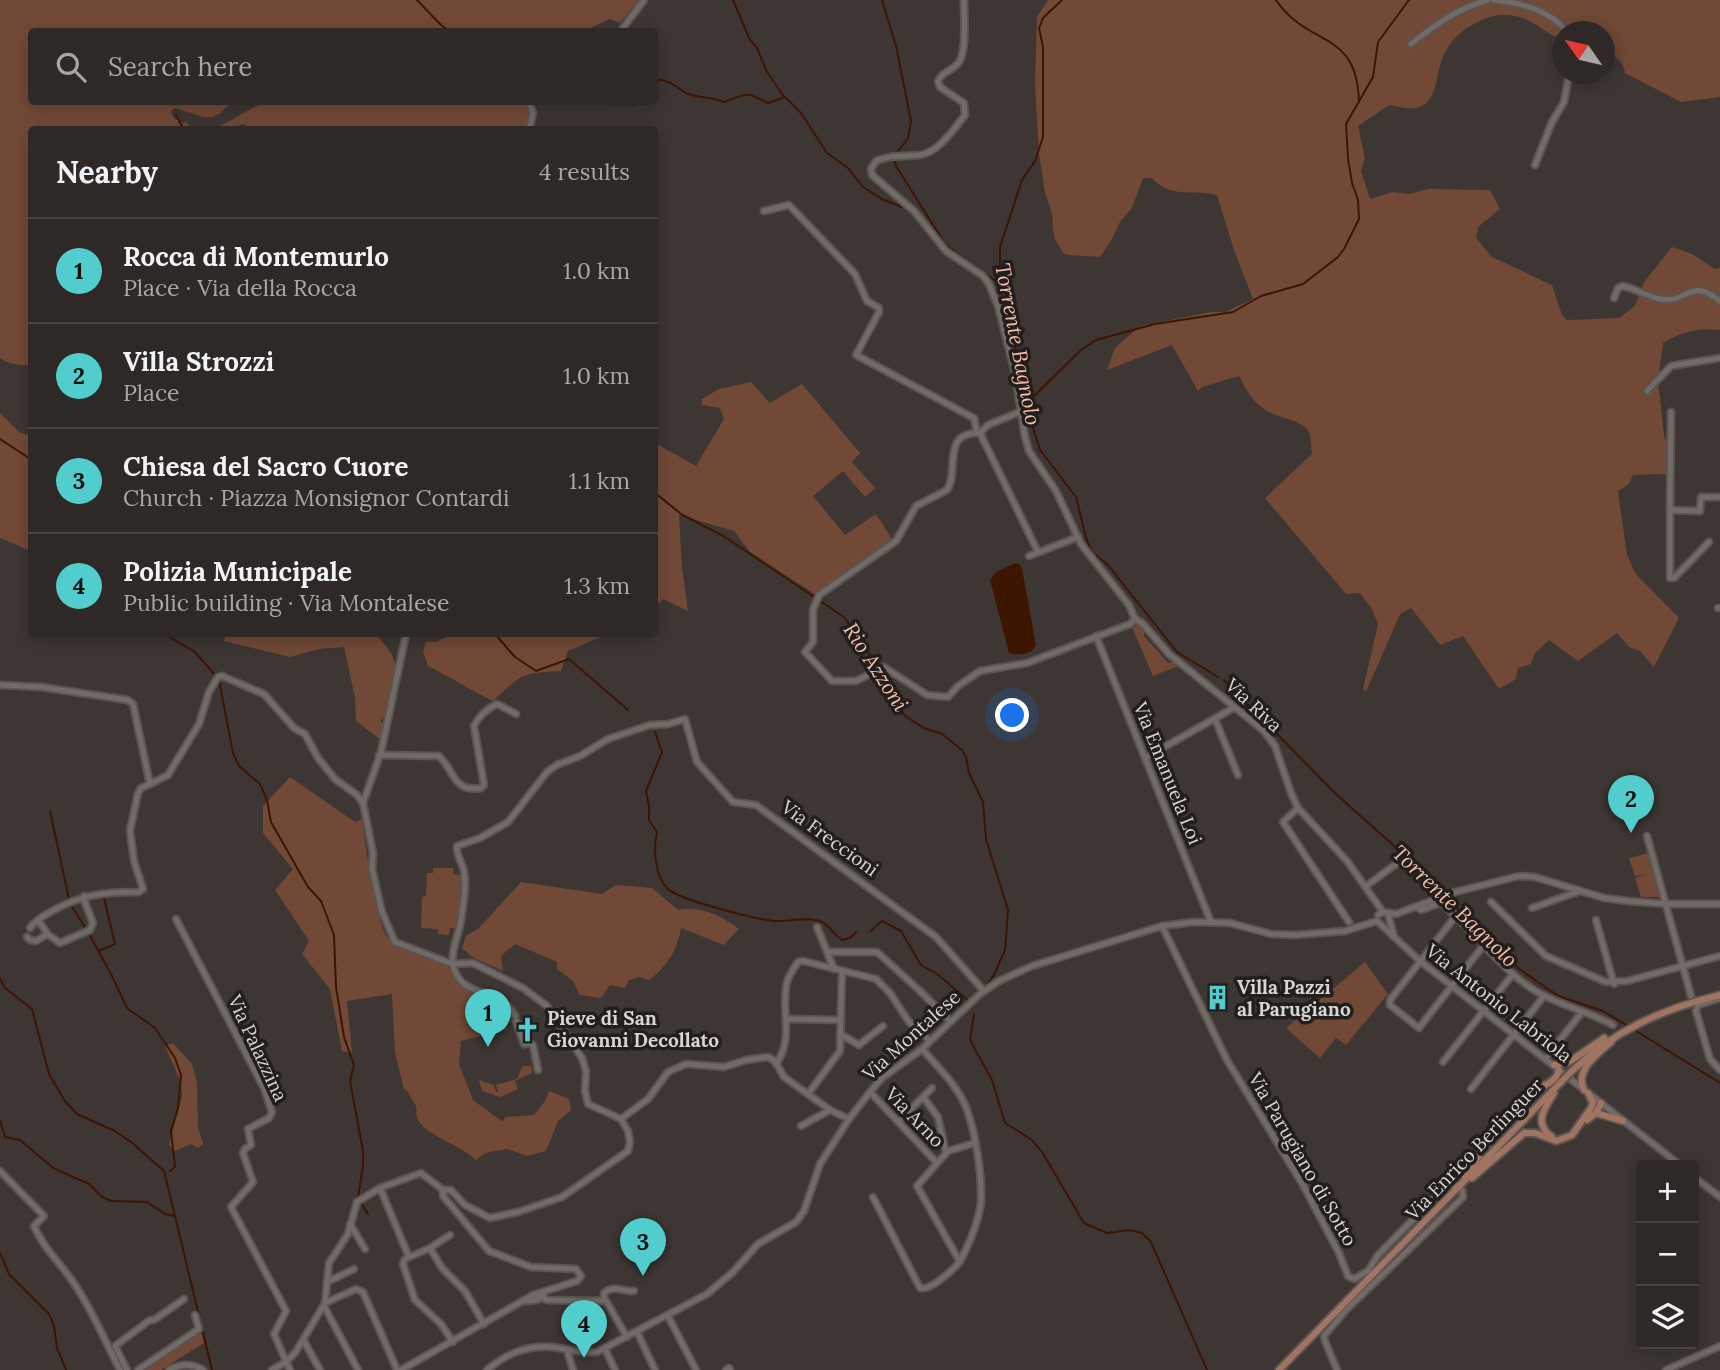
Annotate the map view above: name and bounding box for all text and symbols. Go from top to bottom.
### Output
north arrow [1552,21,1615,84]
search box [28,28,658,105]
icon: search [52,48,90,86]
text: Search here [108,50,252,83]
text: Nearby [56,153,158,191]
text: 4 results [539,157,630,186]
text: Rocca di Montemurlo [123,240,389,273]
text: 1 [74,256,84,285]
text: 1.0 km [563,256,630,285]
water label: Torrente Bagnolo [989,261,1047,427]
text: Place · Via della Rocca [123,273,357,302]
text: Villa Strozzi [123,345,274,378]
text: 2 [73,361,85,390]
text: 1.0 km [563,361,630,390]
text: Place [123,378,180,407]
text: Chiesa del Sacro Cuore [123,450,408,483]
text: 3 [73,466,85,495]
text: 1.1 km [569,466,630,495]
text: Church · Piazza Monsignor Contardi [123,483,510,512]
text: Polizia Municipale [123,555,352,588]
text: 4 [73,571,85,600]
text: 1.3 km [564,571,630,600]
text: Public building · Via Montalese [123,588,449,617]
water label: Rio Azzoni [837,618,915,716]
street label: Via Riva [1220,672,1287,737]
street label: Via Emanuela Loi [1128,697,1207,848]
your location [995,698,1029,732]
pin: 2 [1608,775,1654,833]
street label: Via Freccioni [776,794,883,881]
water label: Torrente Bagnolo [1386,839,1524,973]
street label: Via Antonio Labriola [1420,938,1577,1068]
place label: Villa Pazzi al Parugiano [1237,975,1351,1021]
building icon: Villa Pazzi al Parugiano [1203,984,1231,1012]
street label: Via Montalese [856,985,965,1086]
pin: 1 [465,989,511,1047]
street label: Via Palazzina [223,990,293,1105]
place label: Pieve di San Giovanni Decollato [547,1006,719,1052]
church icon: Pieve di San Giovanni Decollato [513,1015,541,1043]
street label: Via Parugiano di Sotto [1243,1067,1362,1250]
street label: Via Enrico Berlinguer [1399,1072,1548,1226]
street label: Via Arno [880,1081,950,1152]
map controls [1636,1160,1699,1349]
button: + [1636,1160,1699,1223]
pin: 3 [620,1218,666,1276]
button: − [1636,1223,1699,1286]
button: layers [1636,1286,1699,1349]
pin: 4 [561,1300,607,1358]

